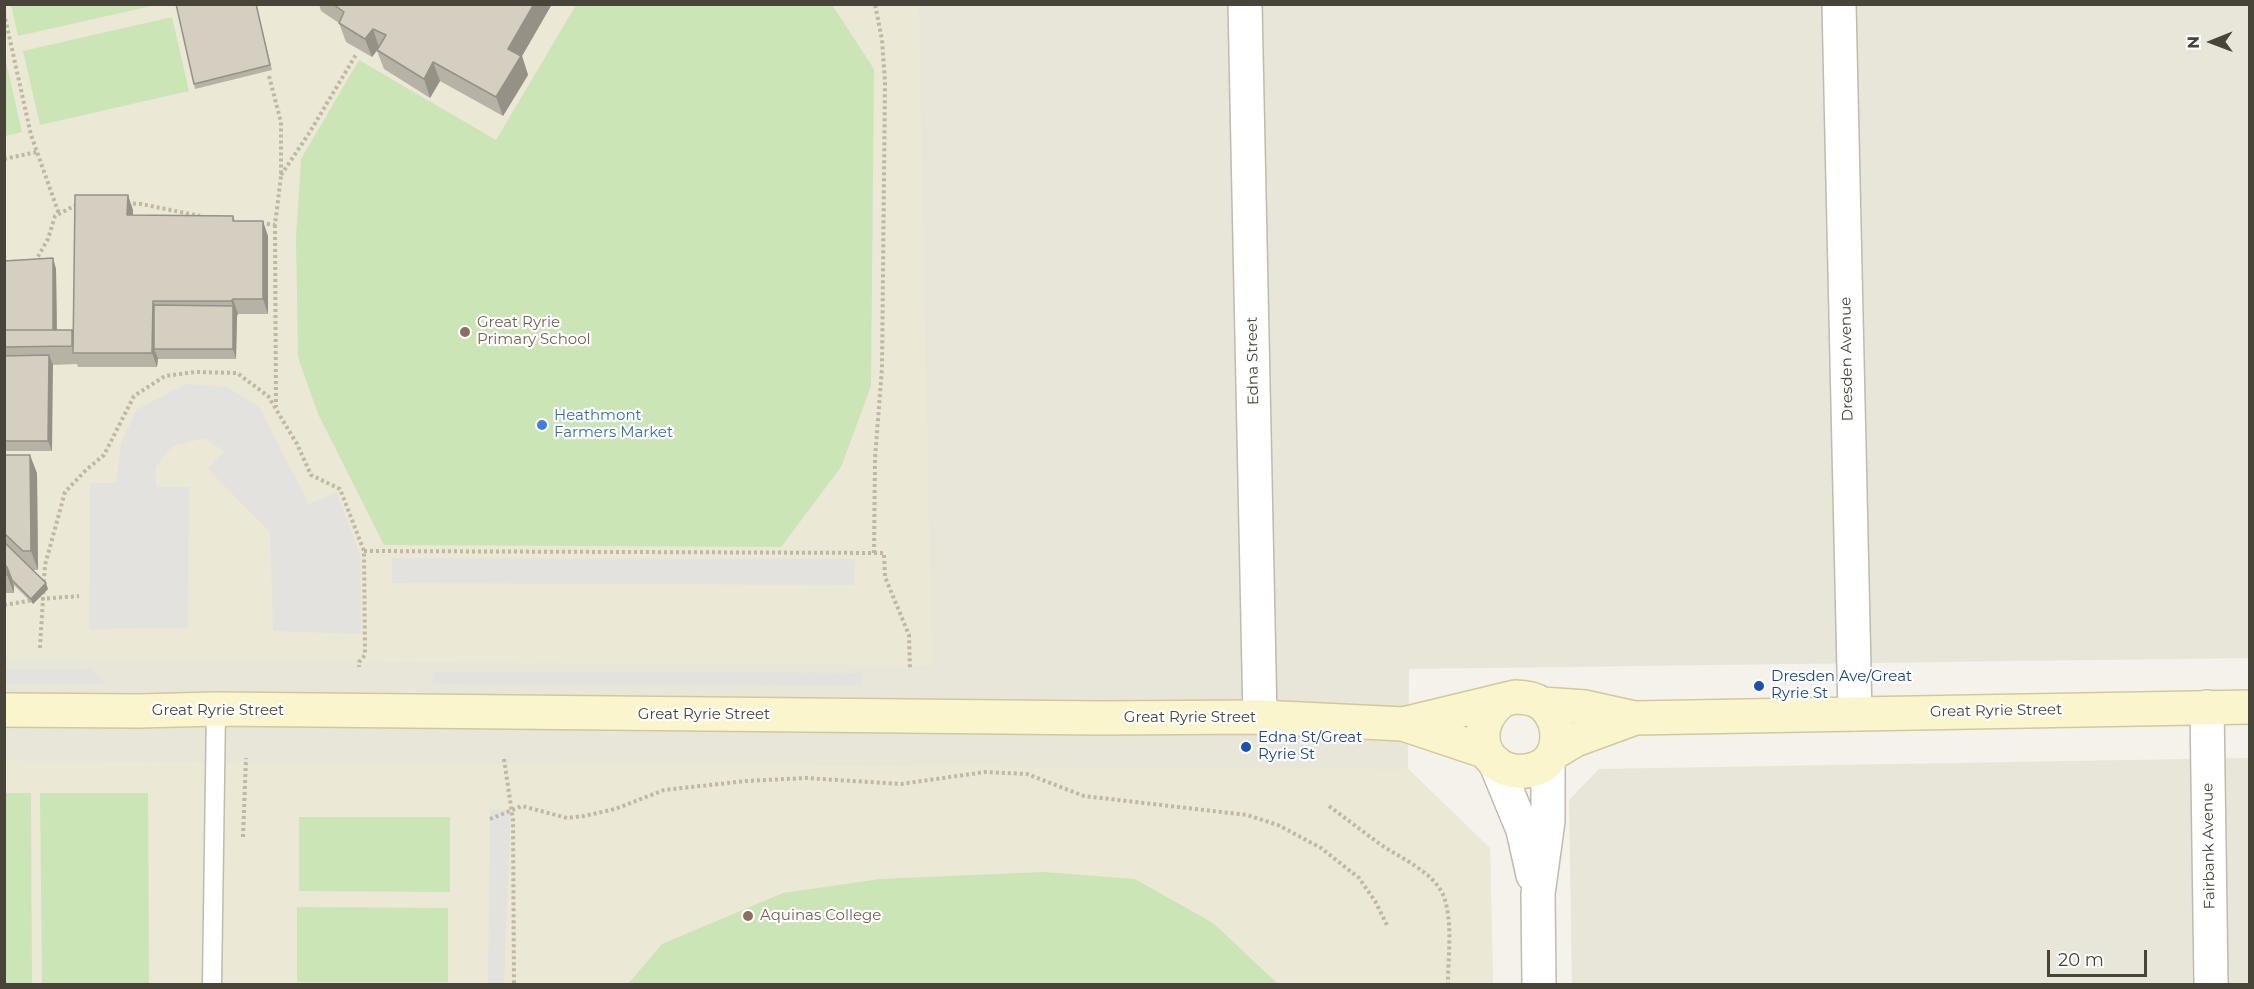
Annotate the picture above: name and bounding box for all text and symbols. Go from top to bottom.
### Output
north arrow [2182,12,2242,72]
text: N [2184,36,2203,49]
street label: Dresden Avenue [1837,297,1857,421]
place label: Great Ryrie Primary School [477,314,591,349]
street label: Edna Street [1243,317,1263,405]
marker: Great Ryrie Primary School [458,325,472,339]
place label: Heathmont Farmers Market [554,407,673,442]
marker: Heathmont Farmers Market [535,418,549,432]
place label: Dresden Ave/Great Ryrie St [1771,668,1912,703]
marker: Dresden Ave/Great Ryrie St [1752,679,1766,693]
street label: Great Ryrie Street [1930,701,2062,721]
street label: Great Ryrie Street [152,702,284,720]
street label: Great Ryrie Street [638,706,770,724]
street label: Great Ryrie Street [1124,709,1256,727]
place label: Edna St/Great Ryrie St [1258,729,1362,764]
marker: Edna St/Great Ryrie St [1239,740,1253,754]
street label: Fairbank Avenue [2199,783,2219,909]
place label: Aquinas College [760,907,881,925]
marker: Aquinas College [741,909,755,923]
scale bar [2050,938,2150,976]
text: 20 m [2058,949,2104,971]

